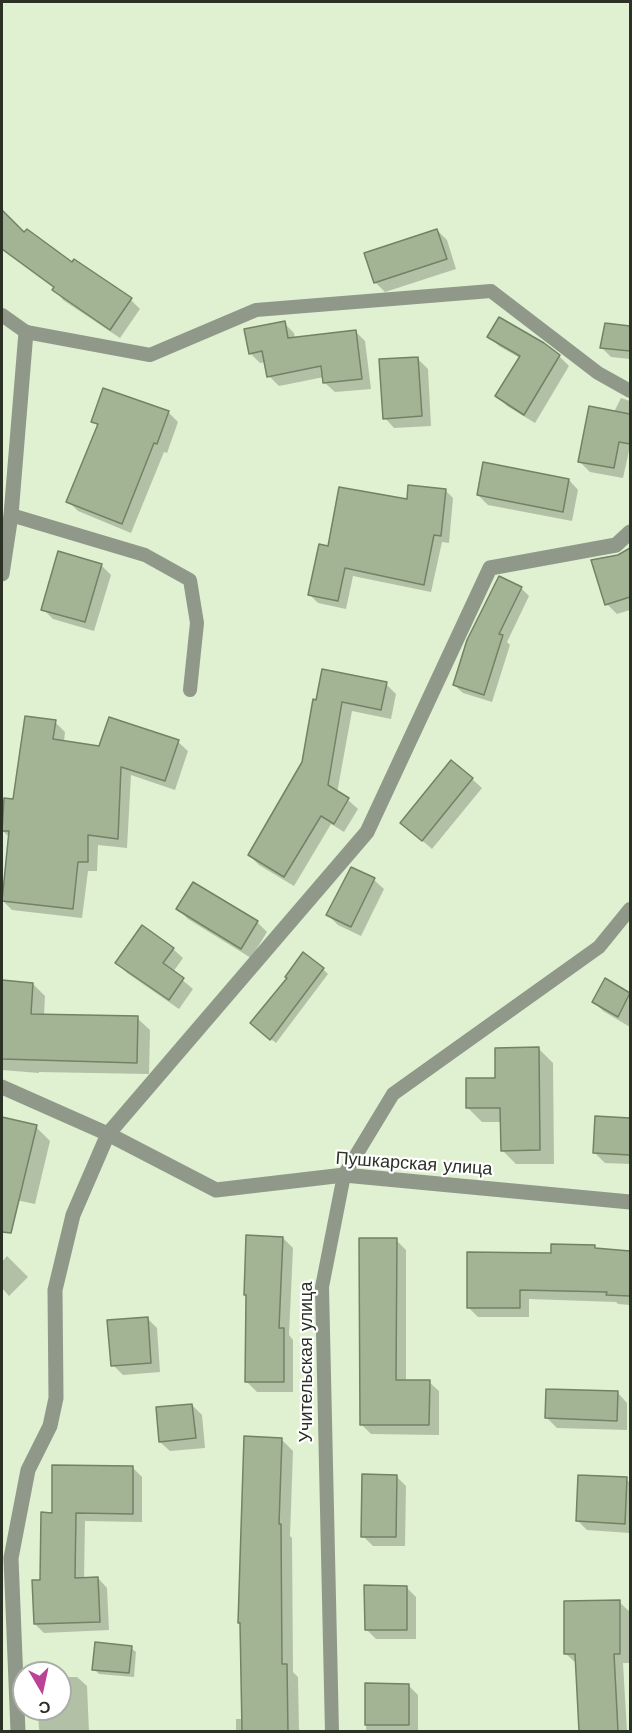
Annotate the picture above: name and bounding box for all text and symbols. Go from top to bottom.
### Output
street label: Пушкарская улица [335,1148,493,1180]
street label: Учительская улица [296,1282,318,1442]
north arrow [12,1661,72,1721]
text: С [37,1697,52,1718]

